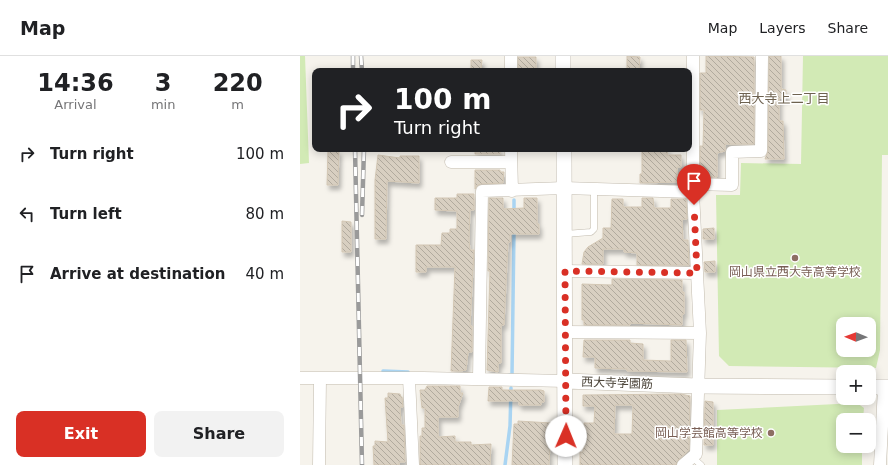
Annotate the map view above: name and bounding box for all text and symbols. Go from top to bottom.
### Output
text: Map [20,17,65,39]
text: Map [708,20,737,36]
text: Layers [759,20,806,36]
text: Share [828,20,868,36]
text: 14:36 [37,69,114,97]
text: 3 [155,69,171,97]
text: 220 [213,69,263,97]
text: 100 m [394,83,491,116]
icon: right [328,84,380,136]
district label: 西大寺上二丁目 [738,91,830,106]
text: Arrival [54,97,97,112]
text: min [151,97,175,112]
text: m [231,97,244,112]
text: Turn right [394,117,480,138]
icon: right [16,143,38,165]
text: Turn right [50,145,134,163]
text: 100 m [236,145,284,163]
pin [677,164,711,205]
icon: arrive [683,170,705,192]
icon: left [16,203,38,225]
text: Turn left [50,205,122,223]
text: 80 m [246,205,284,223]
marker: 岡山県立西大寺高等学校 [790,253,800,263]
icon: arrive [16,263,38,285]
text: Arrive at destination [50,265,225,283]
text: 40 m [246,265,284,283]
place label: 岡山県立西大寺高等学校 [729,265,861,279]
north arrow [836,317,876,357]
map controls [836,317,876,453]
button: + [836,365,876,405]
street label: 西大寺学園筋 [581,375,653,391]
button: Exit [16,411,146,457]
button: Share [154,411,284,457]
button: − [836,413,876,453]
position arrow [545,415,587,457]
place label: 岡山学芸館高等学校 [655,426,763,440]
marker: 岡山学芸館高等学校 [766,428,776,438]

